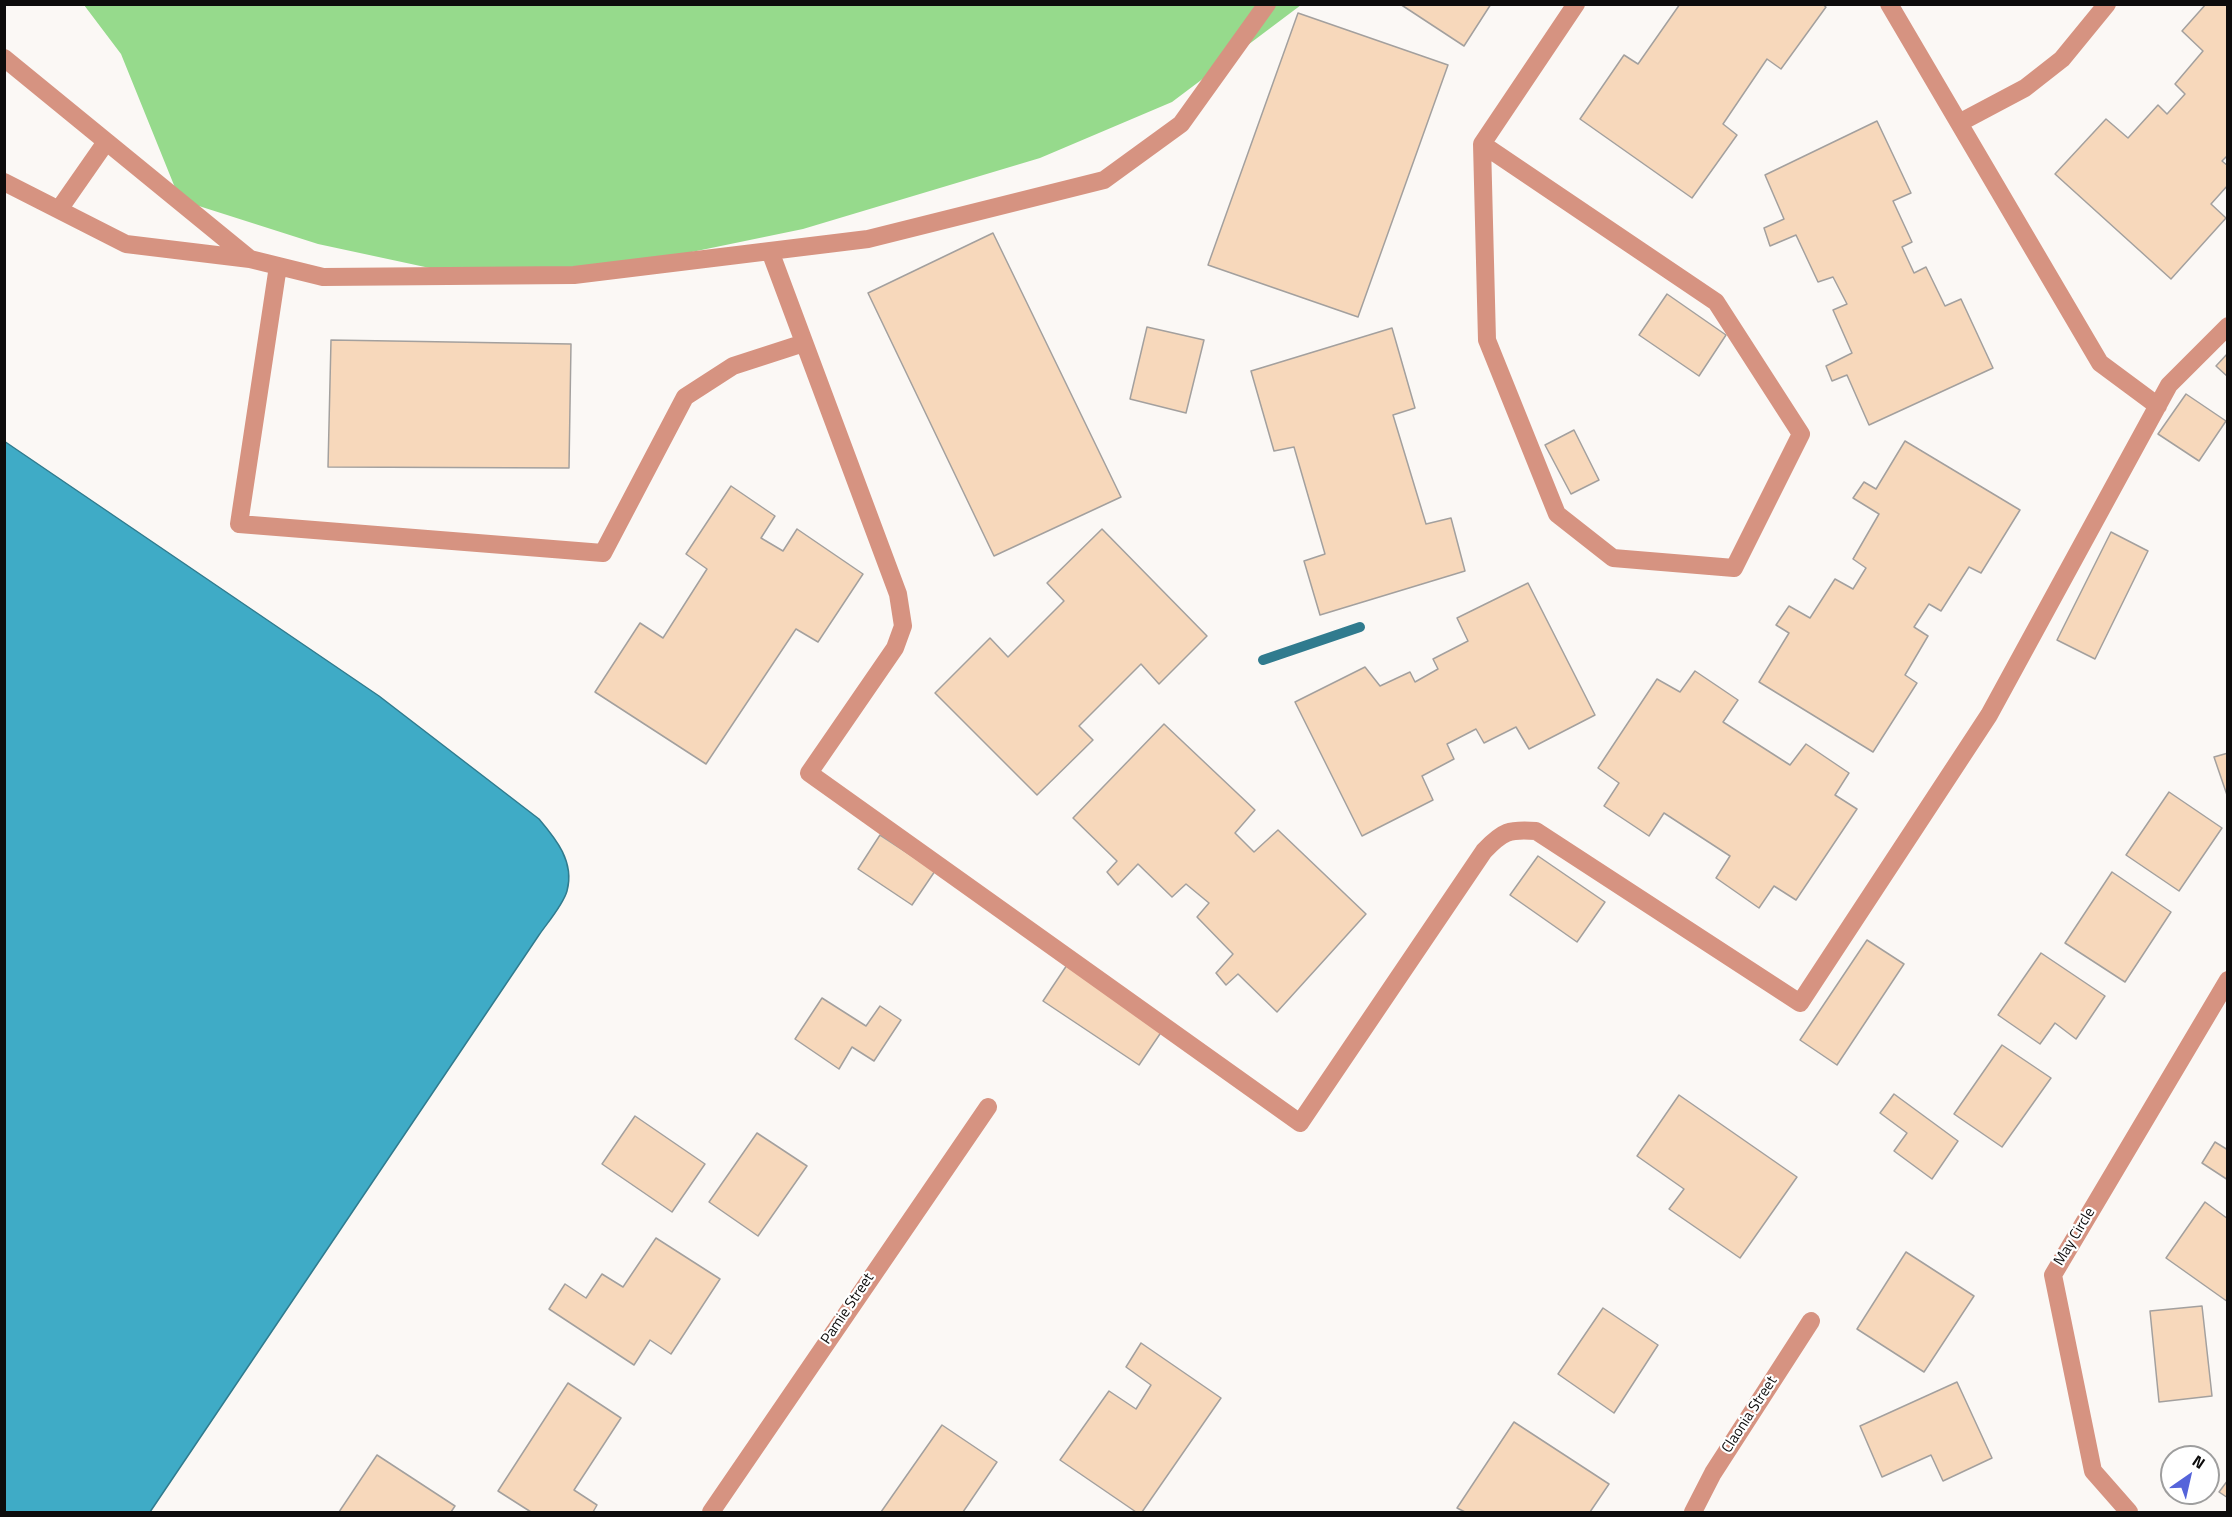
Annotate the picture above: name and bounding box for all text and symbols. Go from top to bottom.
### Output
street label: May Circle [2051,1205,2099,1269]
street label: Pamie Street [818,1270,878,1348]
street label: Claonia Street [1719,1373,1781,1457]
north arrow [2160,1445,2220,1505]
text: N [2188,1449,2210,1475]

